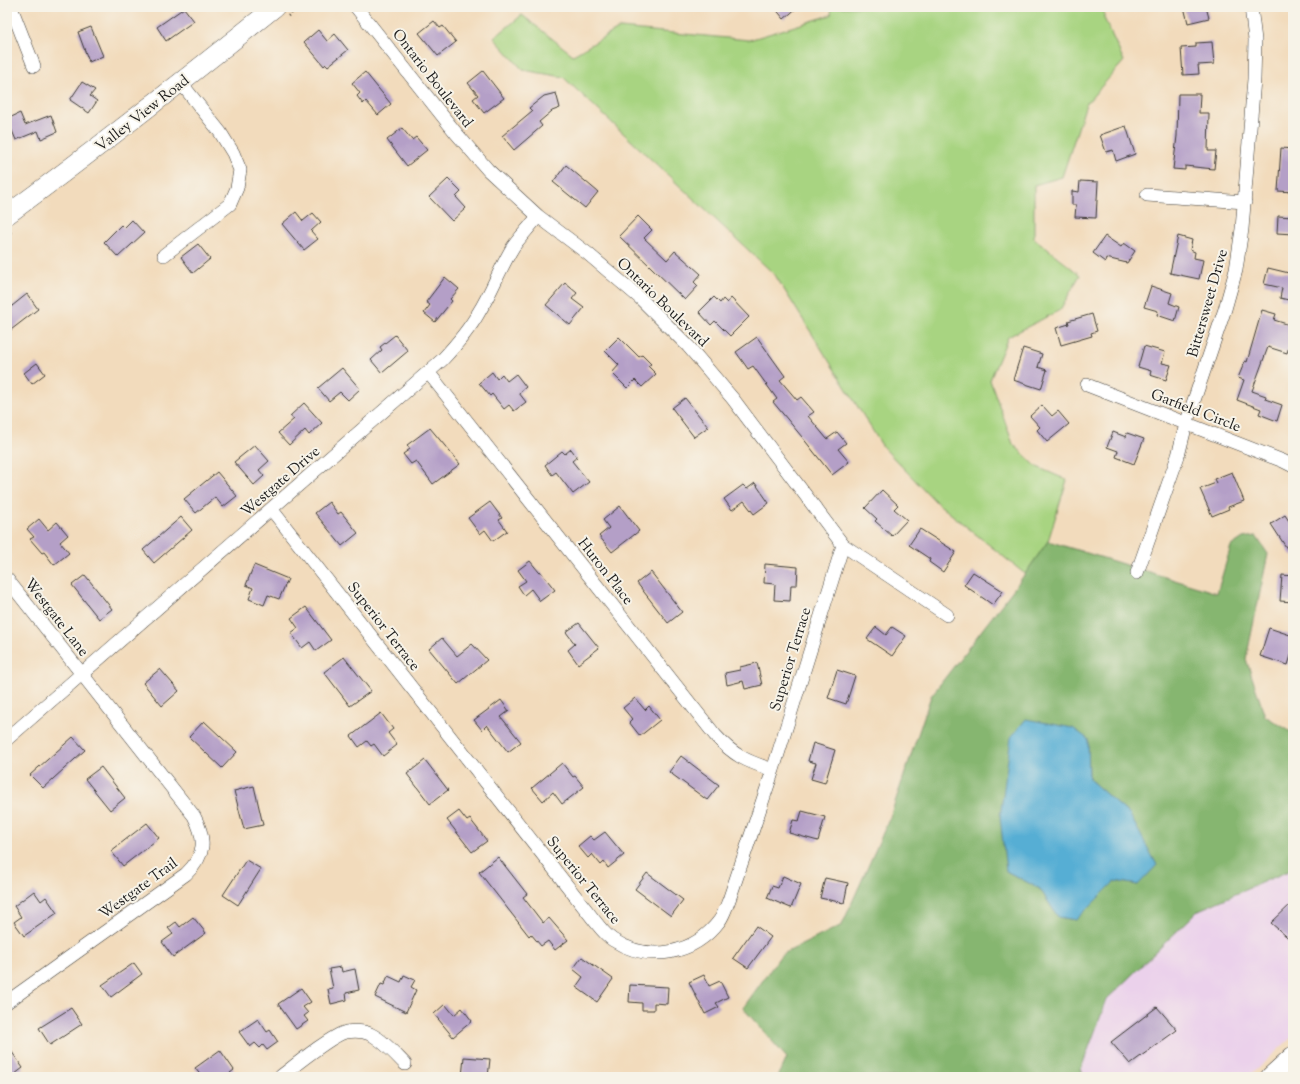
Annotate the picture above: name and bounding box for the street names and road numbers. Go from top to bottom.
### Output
street label: Ontario Boulevard [387,25,477,133]
street label: Valley View Road [92,70,195,158]
street label: Bittersweet Drive [1183,247,1234,360]
street label: Ontario Boulevard [611,254,713,353]
street label: Garfield Circle [1147,385,1243,438]
street label: Westgate Drive [237,442,325,522]
street label: Huron Place [572,534,638,610]
street label: Westgate Lane [19,574,93,662]
street label: Superior Terrace [341,578,424,676]
street label: Superior Terrace [766,605,817,714]
street label: Superior Terrace [541,832,625,929]
street label: Westgate Trail [95,853,183,925]

